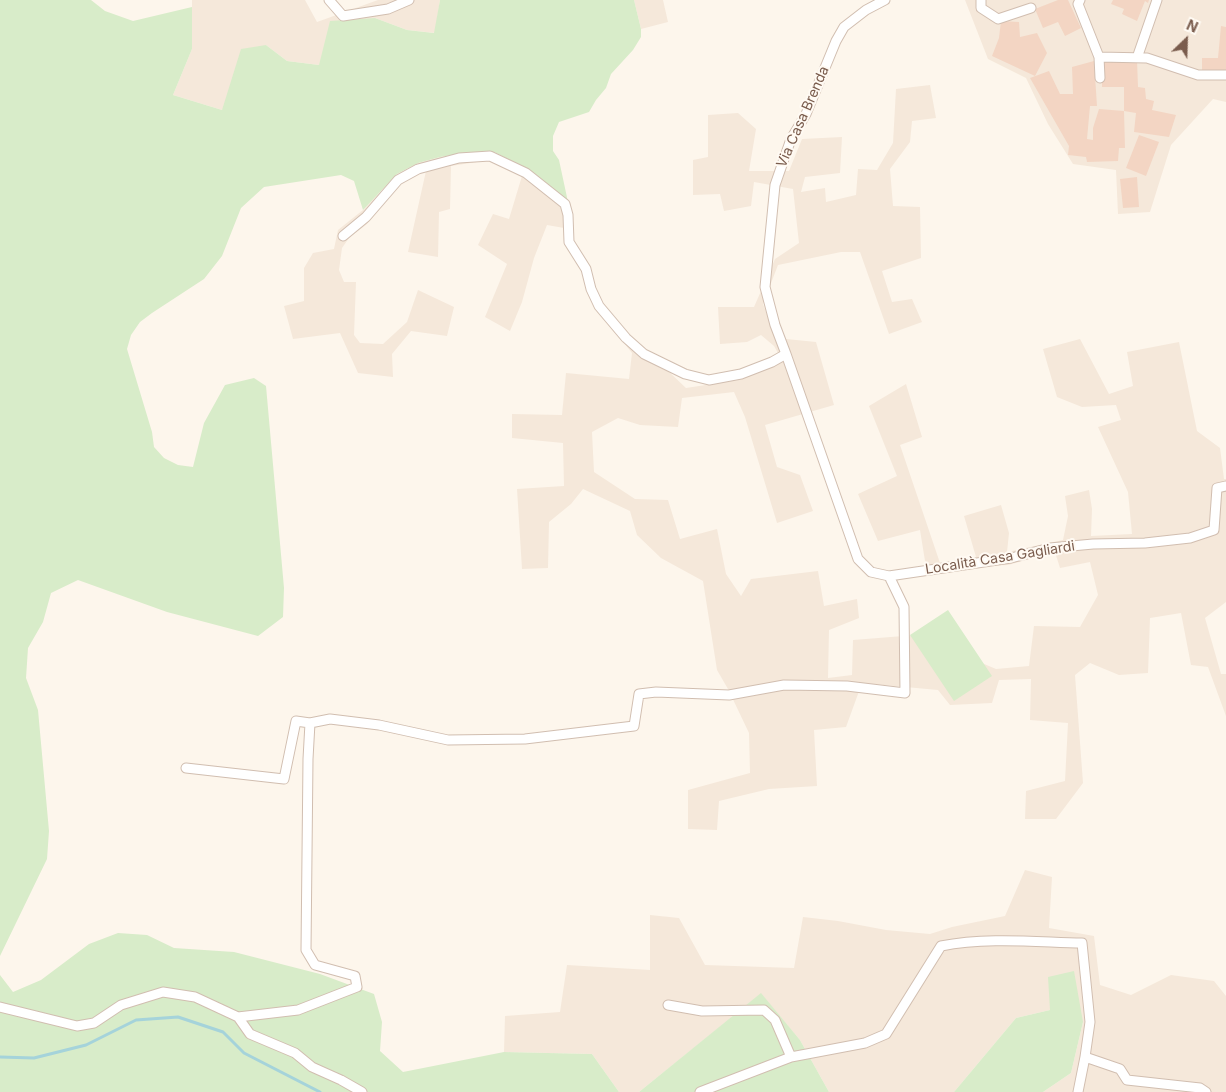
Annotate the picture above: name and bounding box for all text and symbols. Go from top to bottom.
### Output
north arrow [1161,15,1211,65]
text: N [1184,16,1201,36]
street label: Via Casa Brenda [773,64,833,170]
street label: Località Casa Gagliardi [924,538,1076,578]

